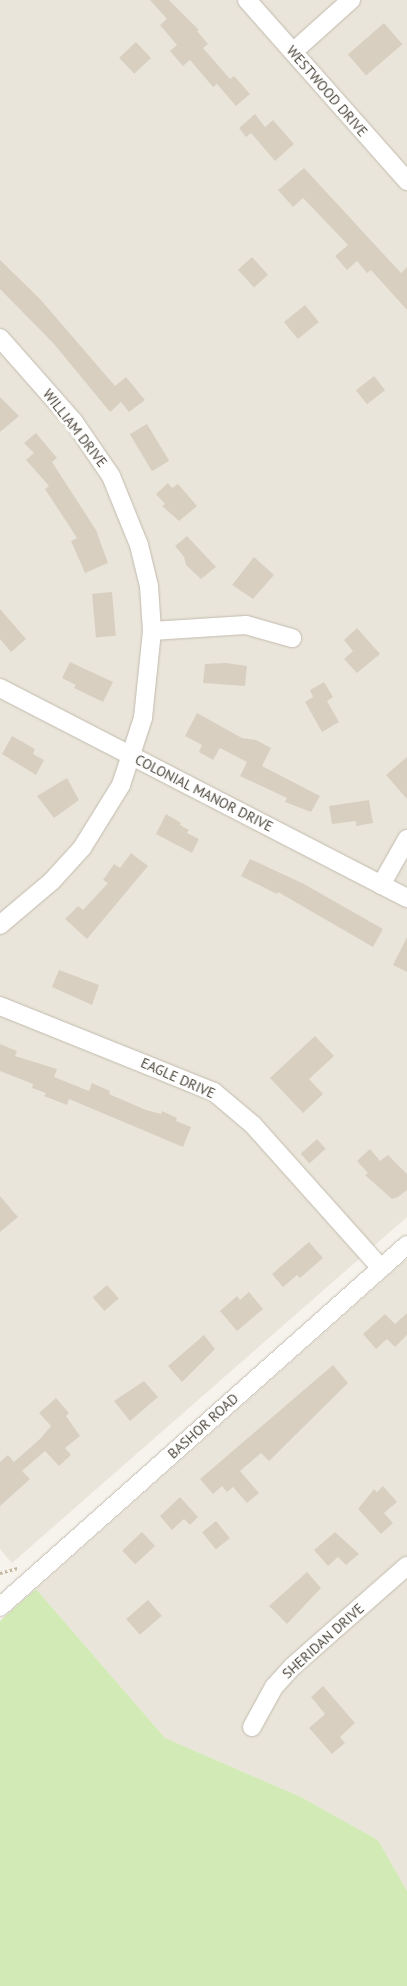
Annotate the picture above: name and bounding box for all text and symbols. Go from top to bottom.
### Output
street label: WESTWOOD DRIVE [283,42,371,140]
street label: WILLIAM DRIVE [39,386,111,470]
street label: COLONIAL MANOR DRIVE [132,751,276,835]
street label: EAGLE DRIVE [138,1054,218,1102]
street label: BASHOR ROAD [164,1390,242,1462]
street label: SHERIDAN DRIVE [279,1600,367,1682]

